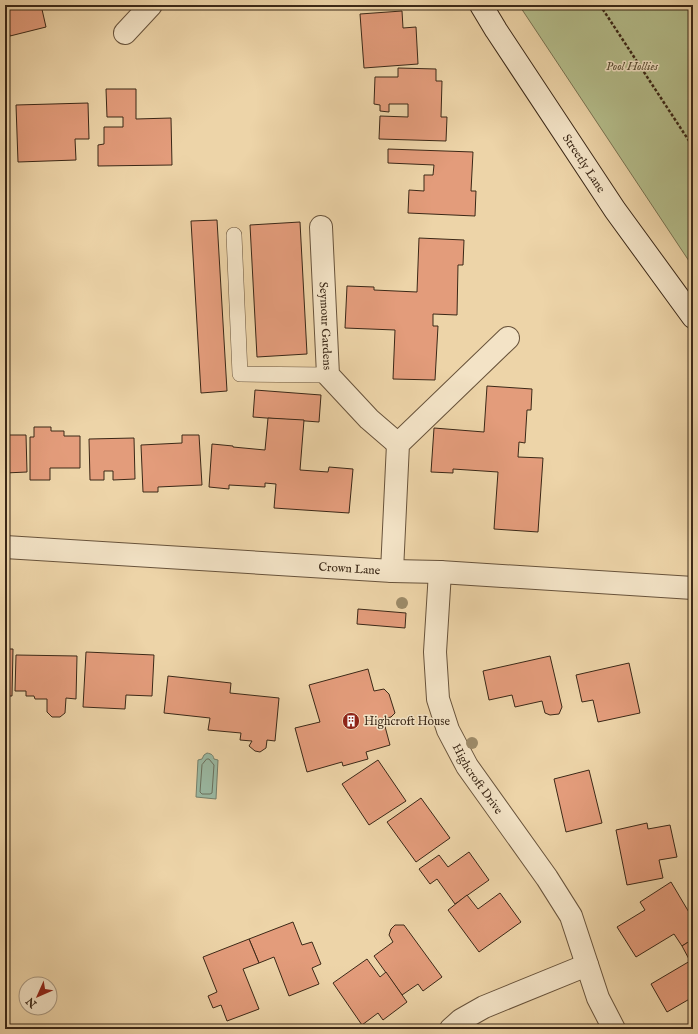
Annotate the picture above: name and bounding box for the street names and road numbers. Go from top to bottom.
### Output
street label: Streetly Lane [559,131,609,196]
street label: Seymour Gardens [316,282,335,370]
street label: Crown Lane [318,559,381,578]
street label: Highcroft Drive [449,741,506,818]

